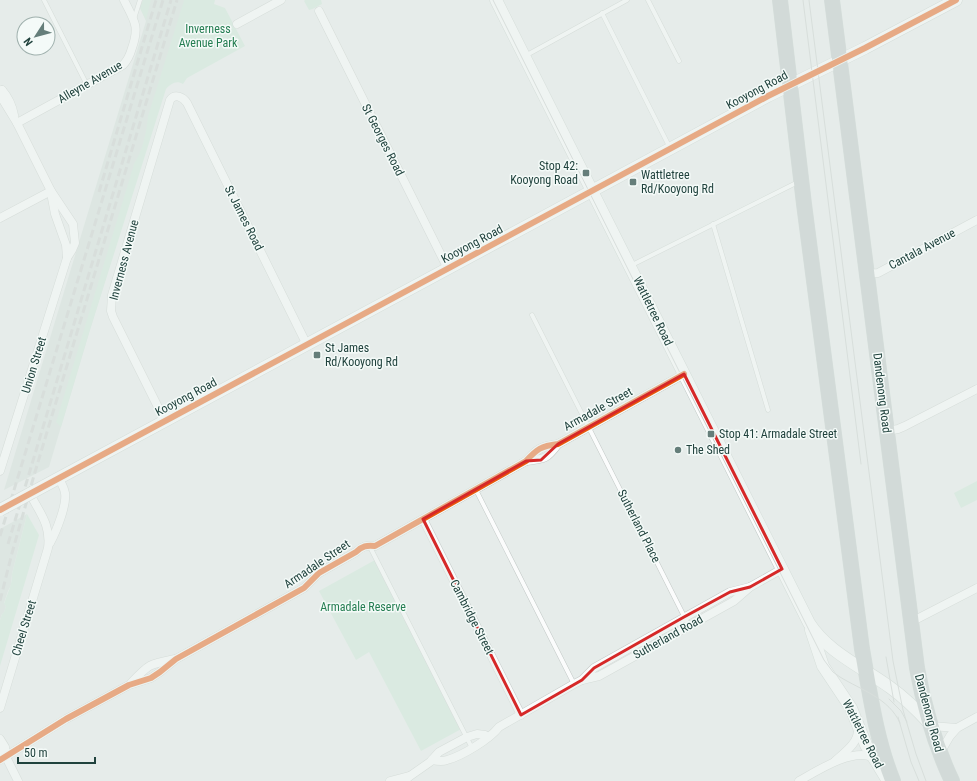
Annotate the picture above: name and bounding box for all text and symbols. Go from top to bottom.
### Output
north arrow [16,16,56,56]
park label: Inverness Avenue Park [179,22,238,50]
text: N [21,35,36,48]
street label: Alleyne Avenue [55,58,125,106]
street label: Kooyong Road [724,68,790,112]
street label: St Georges Road [359,102,407,178]
place label: Stop 42: Kooyong Road [510,159,578,187]
marker: Stop 42: Kooyong Road [581,168,591,178]
place label: Wattletree Rd/Kooyong Rd [641,168,714,196]
marker: Wattletree Rd/Kooyong Rd [628,177,638,187]
street label: St James Road [222,183,266,253]
street label: Inverness Avenue [107,218,142,302]
street label: Kooyong Road [439,222,505,266]
street label: Cantala Avenue [886,225,958,272]
street label: Wattletree Road [630,274,676,348]
street label: Union Street [19,335,49,395]
place label: St James Rd/Kooyong Rd [325,341,398,369]
marker: St James Rd/Kooyong Rd [312,350,322,360]
street label: Dandenong Road [870,352,894,434]
street label: Kooyong Road [153,375,219,419]
street label: Armadale Street [561,384,635,434]
place label: Stop 41: Armadale Street [719,427,838,441]
marker: Stop 41: Armadale Street [706,429,716,439]
place label: The Shed [686,443,730,457]
marker: The Shed [673,445,683,455]
street label: Sutherland Place [615,487,664,565]
street label: Armadale Street [281,537,353,591]
street label: Cambridge Street [447,577,497,657]
street label: Cheel Street [9,598,39,658]
park label: Armadale Reserve [320,600,406,614]
street label: Sutherland Road [631,612,705,662]
street label: Dandenong Road [912,672,946,754]
street label: Wattletree Road [840,697,886,771]
scale bar [18,739,95,765]
text: 50 m [24,746,48,760]

